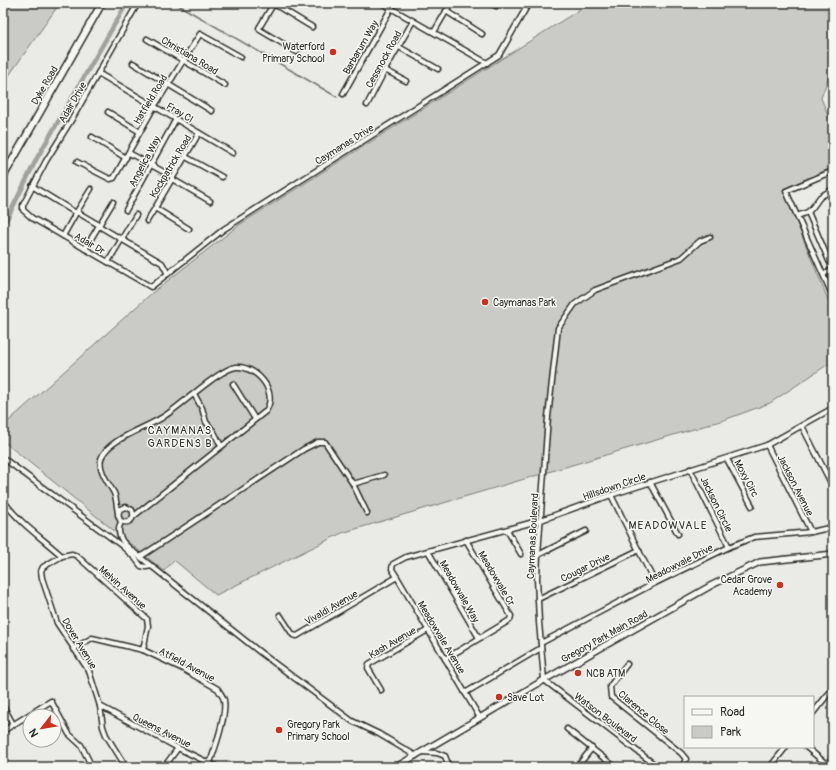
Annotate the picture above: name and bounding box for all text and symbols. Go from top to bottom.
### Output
street label: Barbarum Way [341,18,381,77]
street label: Cessnock Road [363,29,405,90]
street label: Christiana Road [159,34,220,78]
place label: Waterford Primary School [262,41,325,65]
marker: Waterford Primary School [328,47,338,57]
street label: Dyke Road [29,64,61,107]
street label: Hatfield Road [131,72,170,126]
street label: Adair Drive [56,80,89,125]
street label: Fray Cl [164,100,195,126]
street label: Caymanas Drive [313,122,376,168]
street label: Angelica Way [127,133,164,189]
street label: Kockpatrick Road [147,133,194,200]
street label: Adair Dr [72,230,107,258]
marker: Caymanas Park [480,297,490,307]
place label: Caymanas Park [493,297,557,309]
district label: CAYMANAS GARDENS B [147,424,213,450]
street label: Jackson Avenue [775,453,816,518]
street label: Moxy Circ [731,458,761,499]
street label: Hillsdown Circle [581,471,647,503]
street label: Jackson Circle [698,475,735,534]
street label: Caymanas Boulevard [525,493,541,579]
district label: MEADOWVALE [629,519,707,532]
street label: Meadowvale Drive [644,542,715,586]
street label: Meadowvale Cr [475,549,517,608]
street label: Cougar Drive [559,551,612,585]
street label: Meadowvale Way [437,558,482,625]
street label: Melvin Avenue [96,563,148,612]
place label: Cedar Grove Academy [721,574,773,598]
marker: Cedar Grove Academy [775,580,785,590]
street label: Vivaldi Avenue [303,588,360,628]
street label: Meadowvale Avenue [415,599,468,676]
street label: Gregory Park Main Road [559,608,650,666]
street label: Dover Avenue [59,616,99,671]
street label: Kash Avenue [367,624,418,661]
street label: Atfield Avenue [157,645,217,685]
marker: NCB ATM [573,668,583,678]
place label: NCB ATM [586,668,625,680]
street label: Clarence Close [616,688,671,737]
street label: Watson Boulevard [572,690,639,745]
marker: Save Lot [494,692,504,702]
place label: Save Lot [507,692,545,704]
legend [684,696,814,748]
text: Road [720,705,745,720]
north arrow [22,708,62,748]
street label: Queens Avenue [130,711,193,751]
place label: Gregory Park Primary School [287,719,350,743]
marker: Gregory Park Primary School [274,725,284,735]
text: Park [720,725,741,740]
text: N [26,726,41,739]

